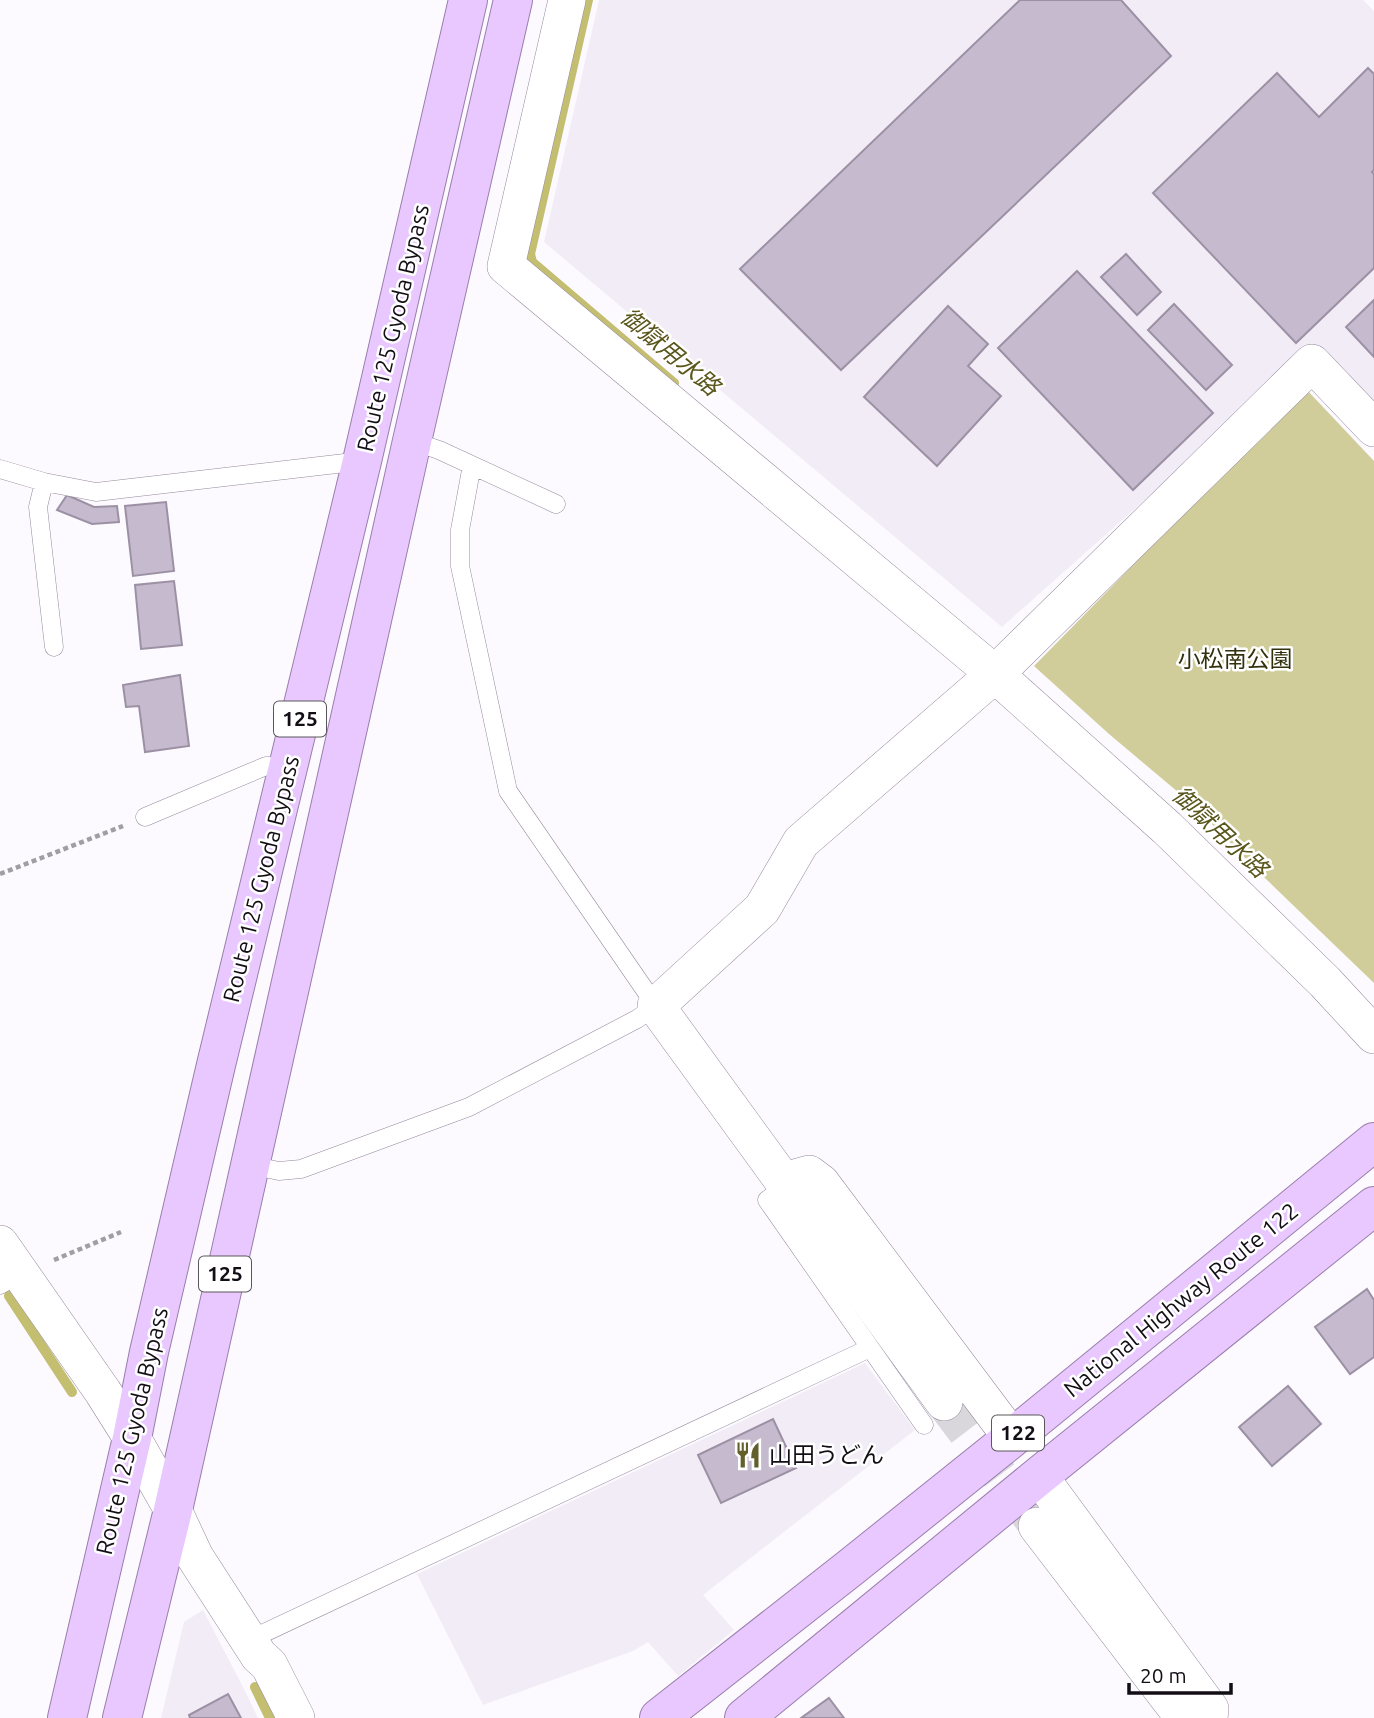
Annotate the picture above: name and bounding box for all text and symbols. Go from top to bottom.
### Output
street label: Route 125 Gyoda Bypass [352,202,433,454]
water label: 御獄用水路 [616,303,726,402]
park label: 小松南公園 [1178,646,1293,671]
road number: 125 [274,702,326,736]
street label: Route 125 Gyoda Bypass [218,753,303,1005]
water label: 御獄用水路 [1167,781,1275,884]
street label: National Highway Route 122 [1059,1198,1303,1402]
road number: 125 [199,1256,251,1292]
street label: Route 125 Gyoda Bypass [91,1305,172,1557]
road number: 122 [992,1416,1044,1450]
restaurant icon: 山田うどん [733,1440,763,1470]
place label: 山田うどん [769,1442,884,1467]
scale bar [1129,1652,1230,1696]
text: 20 m [1140,1663,1187,1687]

